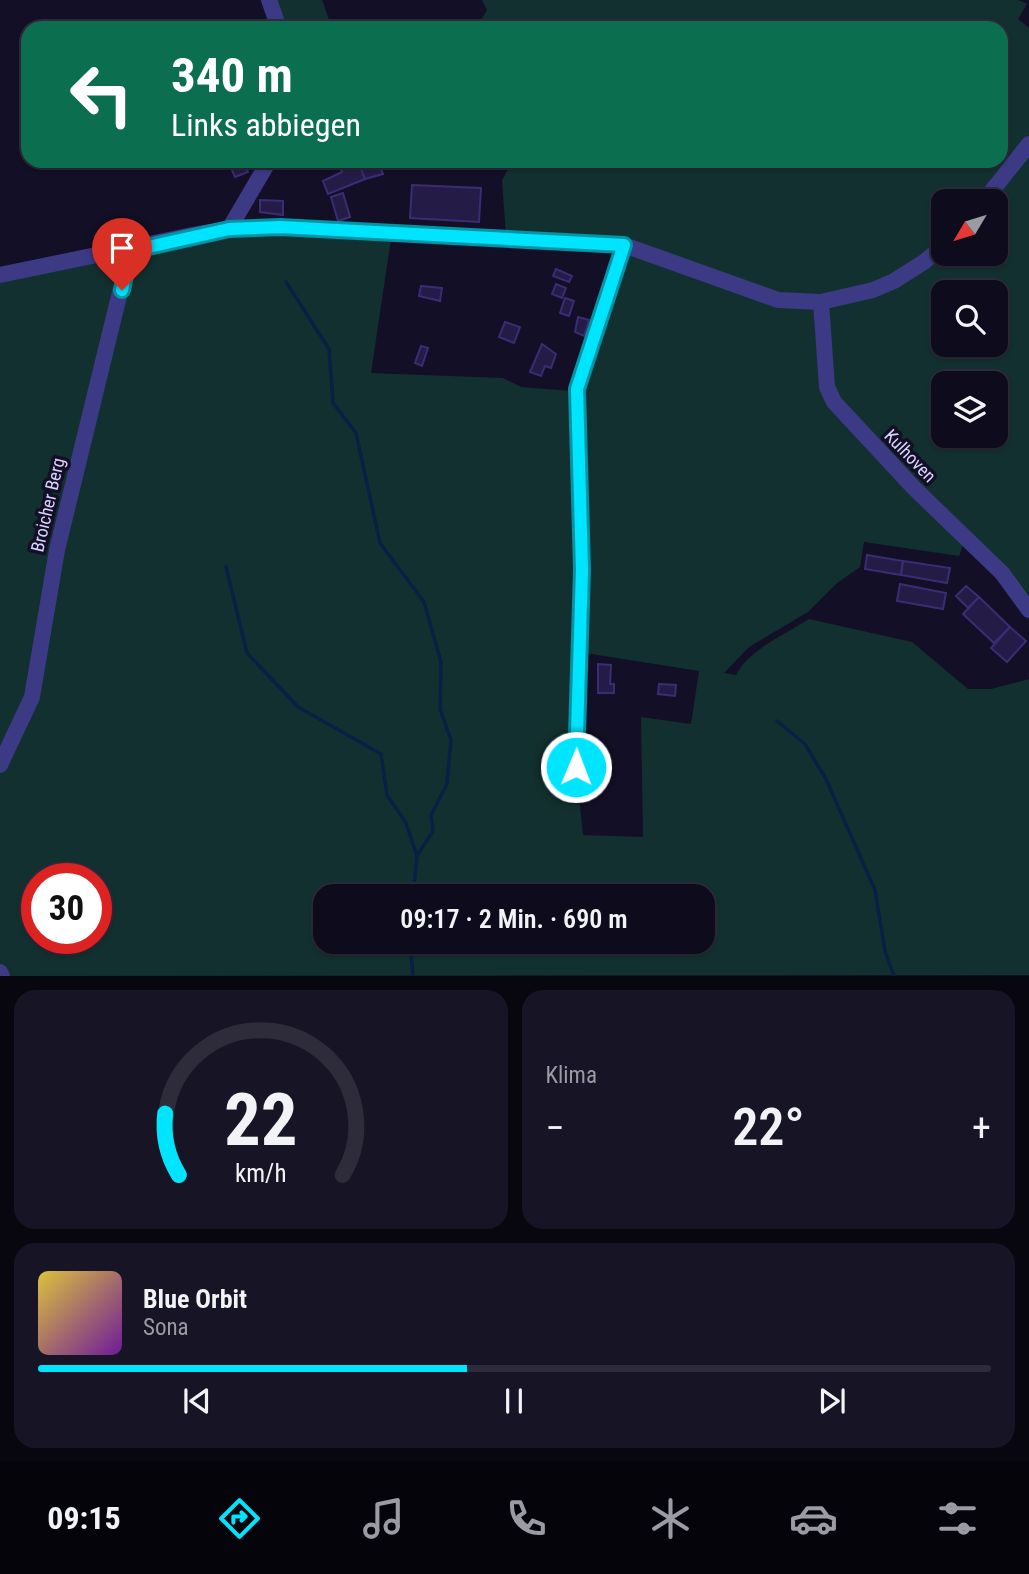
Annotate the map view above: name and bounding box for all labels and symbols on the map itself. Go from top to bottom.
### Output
north arrow [931,189,1008,266]
pin [92,218,152,290]
street label: Kulhoven [880,425,940,486]
street label: Broicher Berg [27,456,69,554]
position arrow [539,730,613,804]
speed limit sign: 30 [21,863,112,954]

